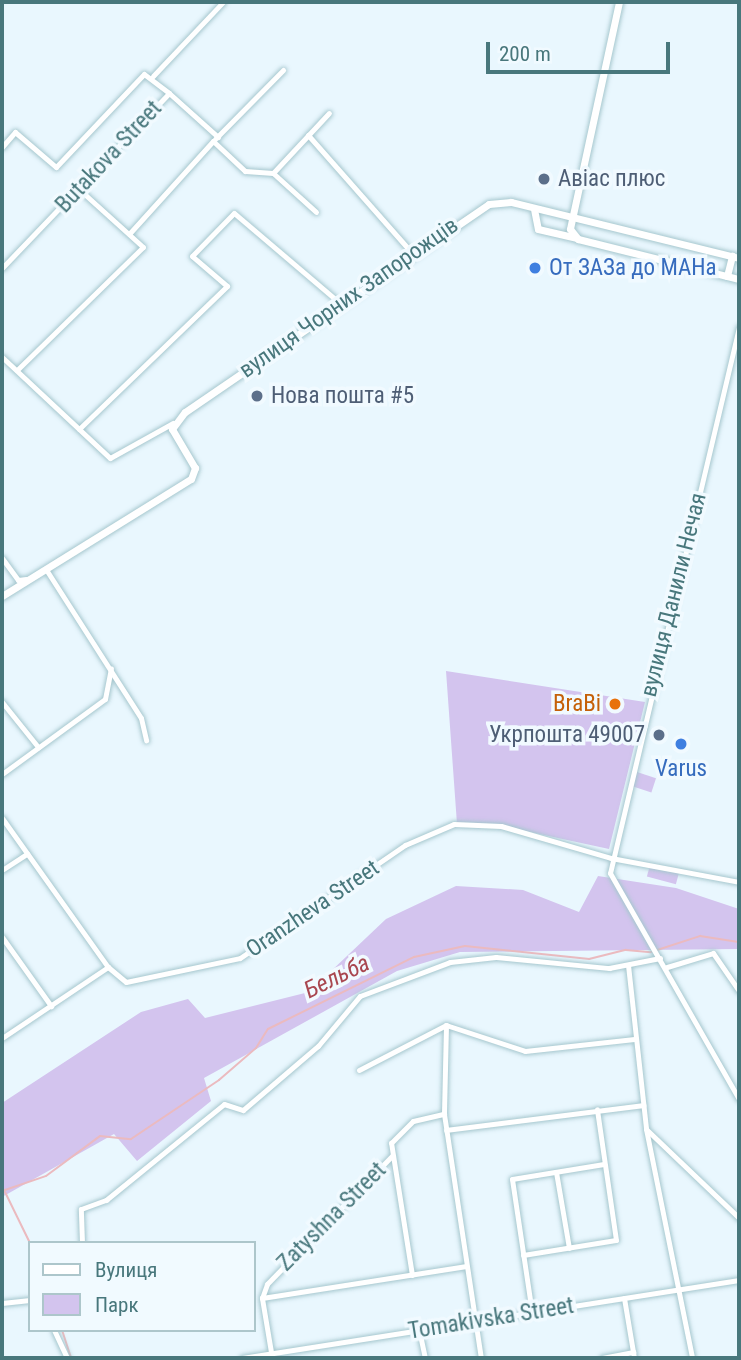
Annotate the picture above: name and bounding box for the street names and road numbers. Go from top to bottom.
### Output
street label: Butakova Street [50,95,168,219]
street label: вулиця Чорних Запорожців [234,212,464,384]
street label: вулиця Данили Нечая [635,490,713,700]
street label: Oranzheva Street [241,854,385,964]
street label: Zatyshna Street [272,1157,392,1277]
street label: Tomakivska Street [406,1292,576,1346]

